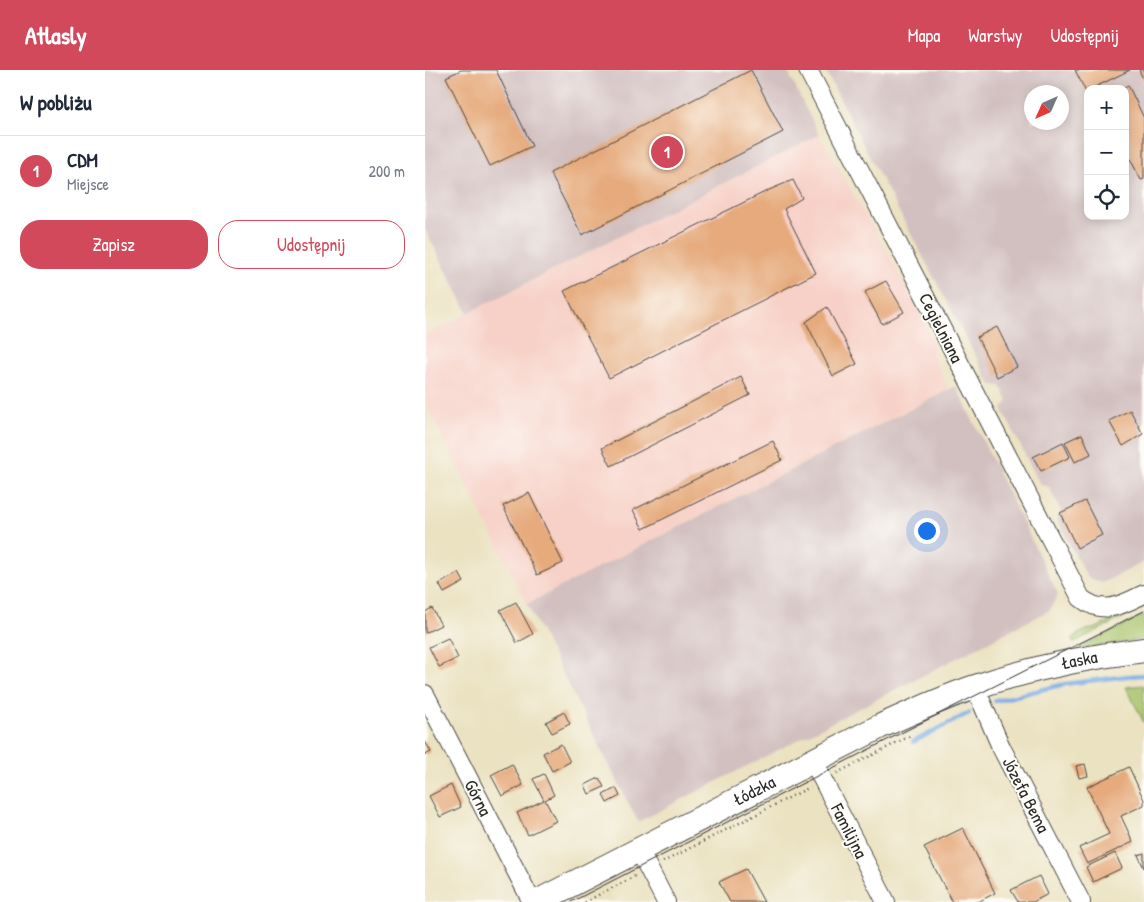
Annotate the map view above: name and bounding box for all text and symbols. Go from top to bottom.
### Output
text: Atlasly [25,19,87,51]
text: Mapa [908,23,940,48]
text: Warstwy [968,23,1022,48]
text: Udostępnij [1050,23,1119,48]
north arrow [1024,85,1069,130]
map controls [1084,85,1129,220]
button: + [1084,85,1129,130]
text: W pobliżu [20,88,92,117]
button: − [1084,130,1129,175]
pin: 1 [651,133,683,171]
text: CDM [67,147,98,173]
text: 1 [33,160,39,182]
text: 200 m [369,160,405,182]
text: Miejsce [67,173,109,195]
button: locate [1084,175,1129,220]
button: Zapisz [20,220,208,269]
button: Udostępnij [218,220,405,269]
street label: Cegielniana [913,288,970,367]
your location [914,518,940,544]
street label: Łaska [1059,644,1099,675]
street label: Józefa Bema [997,753,1056,837]
street label: Łódzka [728,769,780,812]
street label: Górna [459,775,498,820]
street label: Familijna [825,798,874,862]

